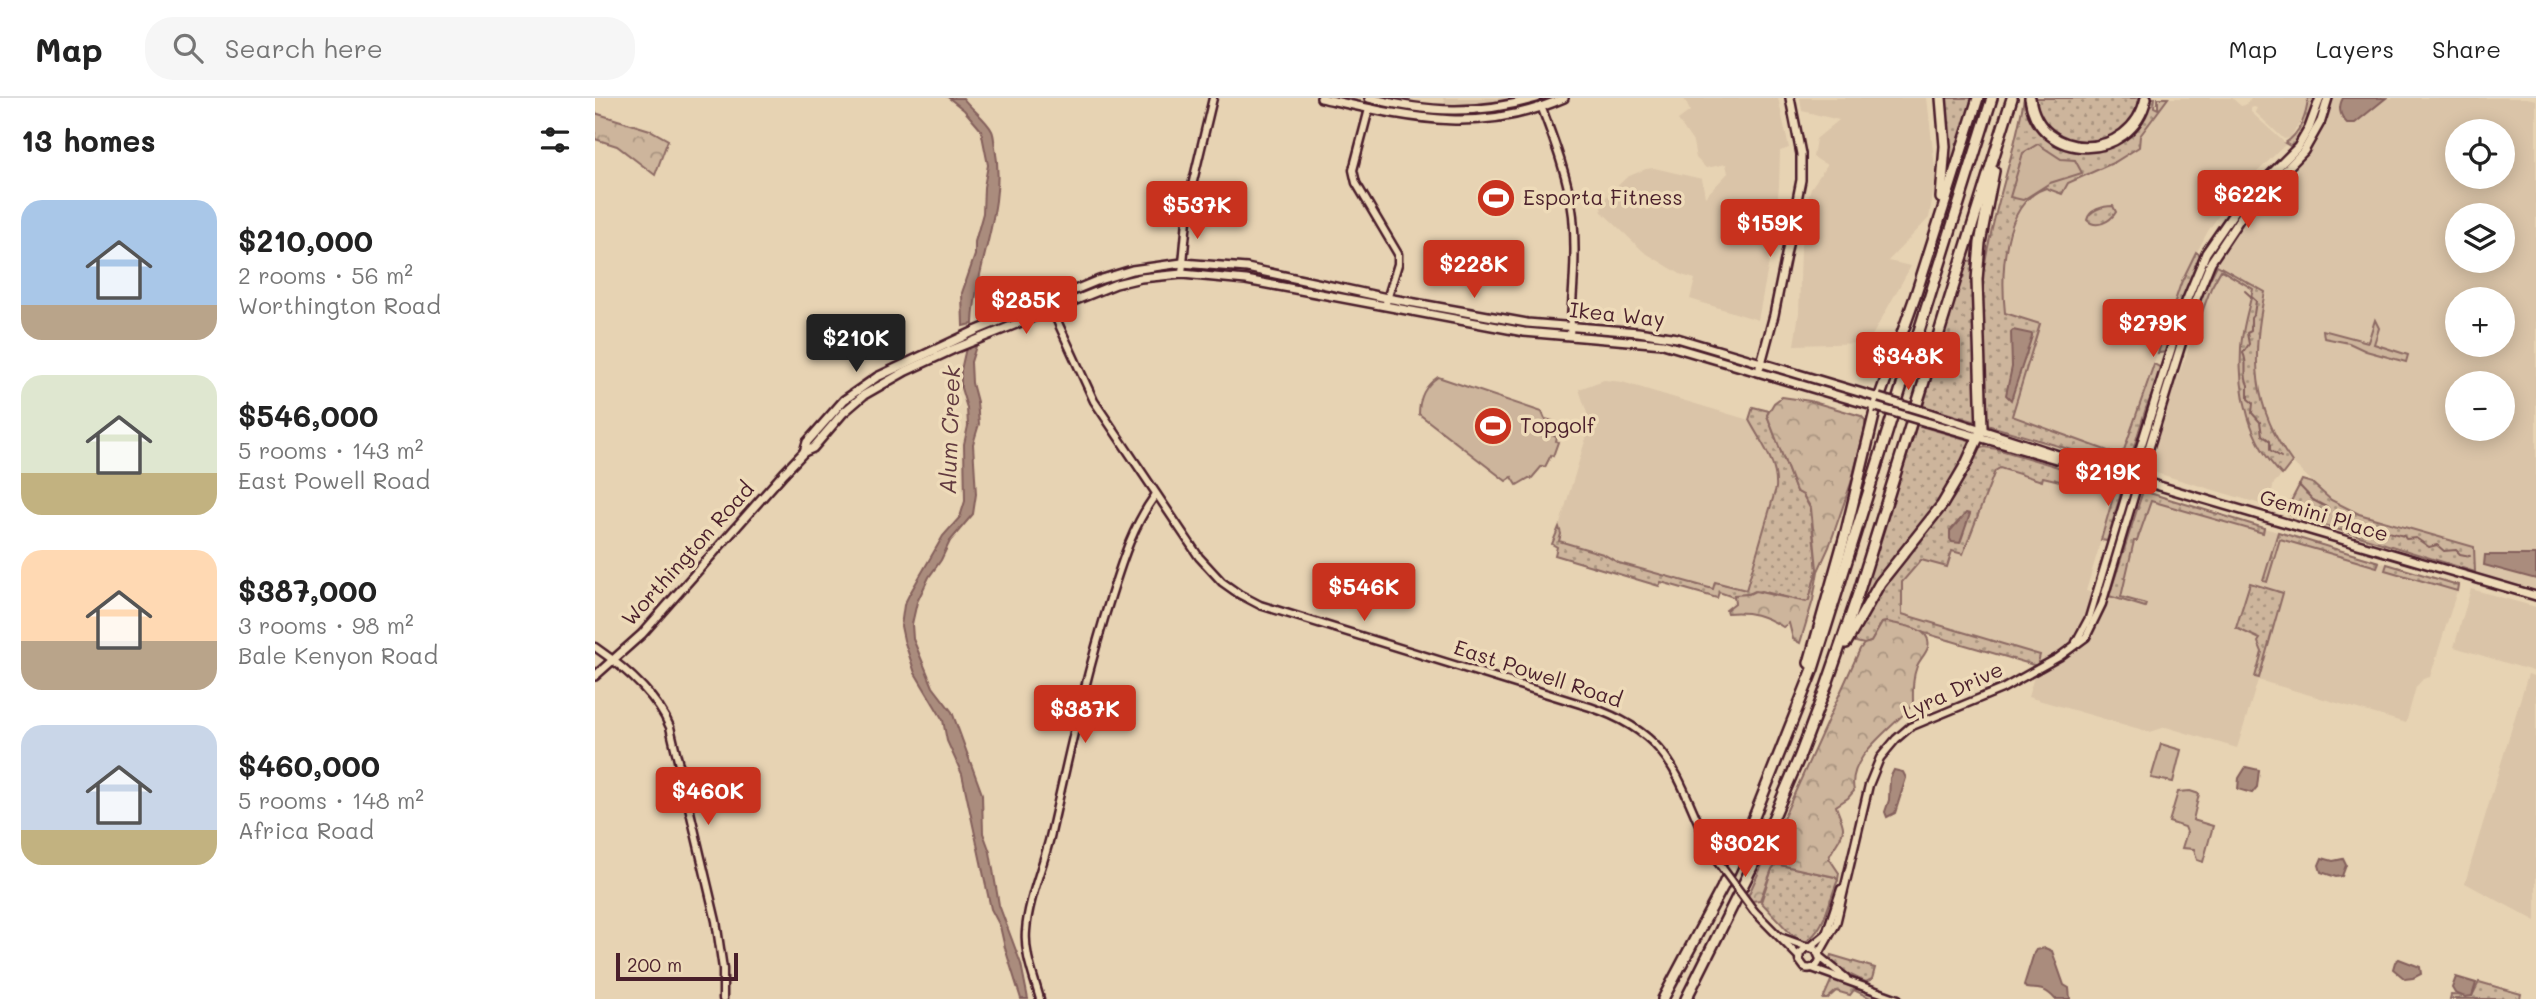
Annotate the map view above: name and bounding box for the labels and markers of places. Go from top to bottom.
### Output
pin: $622K [2199,170,2297,230]
sports icon: Esporta Fitness [1475,177,1517,219]
pin: $537K [1148,181,1246,241]
place label: Esporta Fitness [1523,183,1683,210]
pin: $159K [1721,200,1819,259]
pin: $228K [1425,240,1523,300]
pin: $285K [977,276,1075,336]
pin: $279K [2104,300,2202,359]
pin: $210K [807,314,905,374]
pin: $348K [1859,332,1957,392]
sports icon: Topgolf [1472,405,1514,447]
place label: Topgolf [1520,411,1596,438]
pin: $219K [2059,448,2157,508]
pin: $546K [1315,564,1413,623]
pin: $387K [1036,686,1134,745]
pin: $460K [659,768,757,827]
pin: $302K [1696,820,1794,879]

